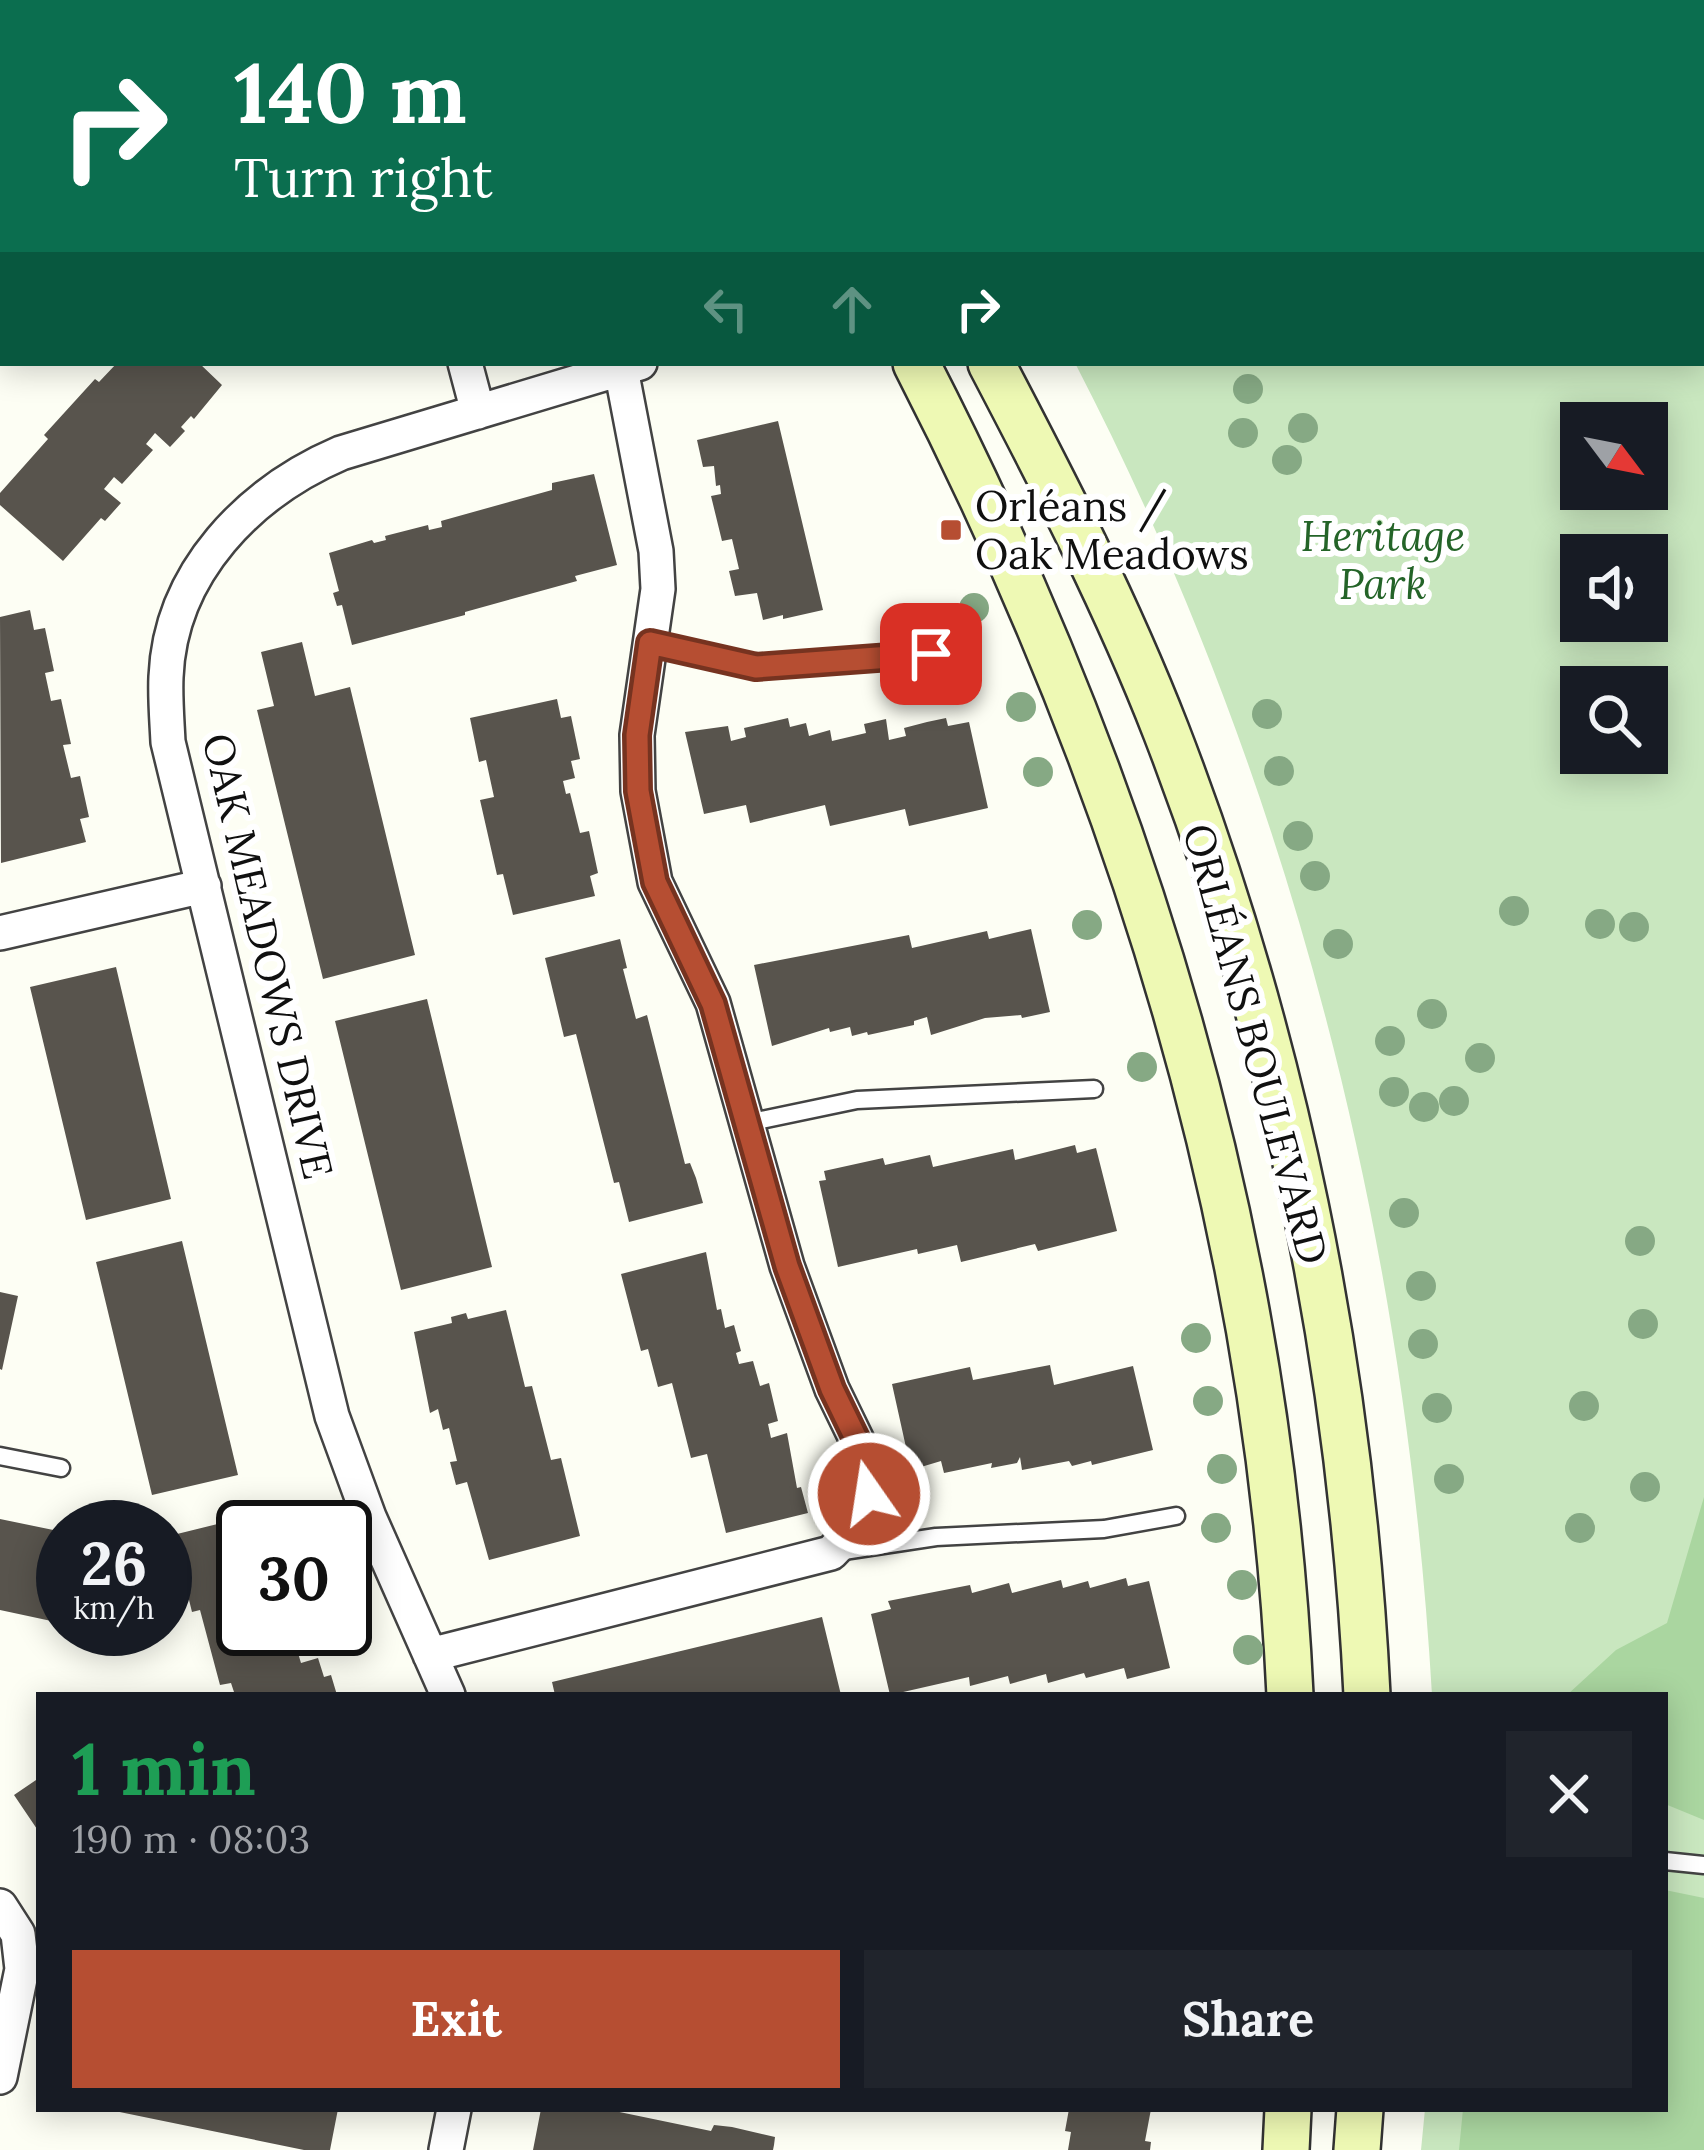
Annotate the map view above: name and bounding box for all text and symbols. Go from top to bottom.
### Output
text: 140 m [234,38,467,146]
icon: right [36,48,192,204]
text: Turn right [234,143,493,212]
icon: left [693,276,759,342]
icon: ahead [819,276,885,342]
icon: right [945,276,1011,342]
north arrow [1560,402,1668,510]
map controls [1560,402,1668,774]
place label: Orléans / Oak Meadows [975,479,1249,581]
park label: Heritage Park [1301,509,1465,611]
marker: Orléans / Oak Meadows [938,517,964,543]
button: sound [1560,534,1668,642]
pin [880,603,982,705]
icon: arrive [898,621,964,687]
button: search [1560,666,1668,774]
street label: OAK MEADOWS DRIVE [190,728,346,1184]
street label: ORLÉANS BOULEVARD [1171,818,1341,1270]
position arrow [806,1431,932,1557]
speed limit sign: 30 [216,1500,372,1656]
text: 26 [81,1525,147,1601]
text: km/h [73,1589,155,1627]
text: 1 min [72,1723,256,1815]
button: close [1506,1731,1632,1857]
text: 190 m · 08:03 [72,1814,310,1864]
button: Exit [72,1950,840,2088]
button: Share [864,1950,1632,2088]

